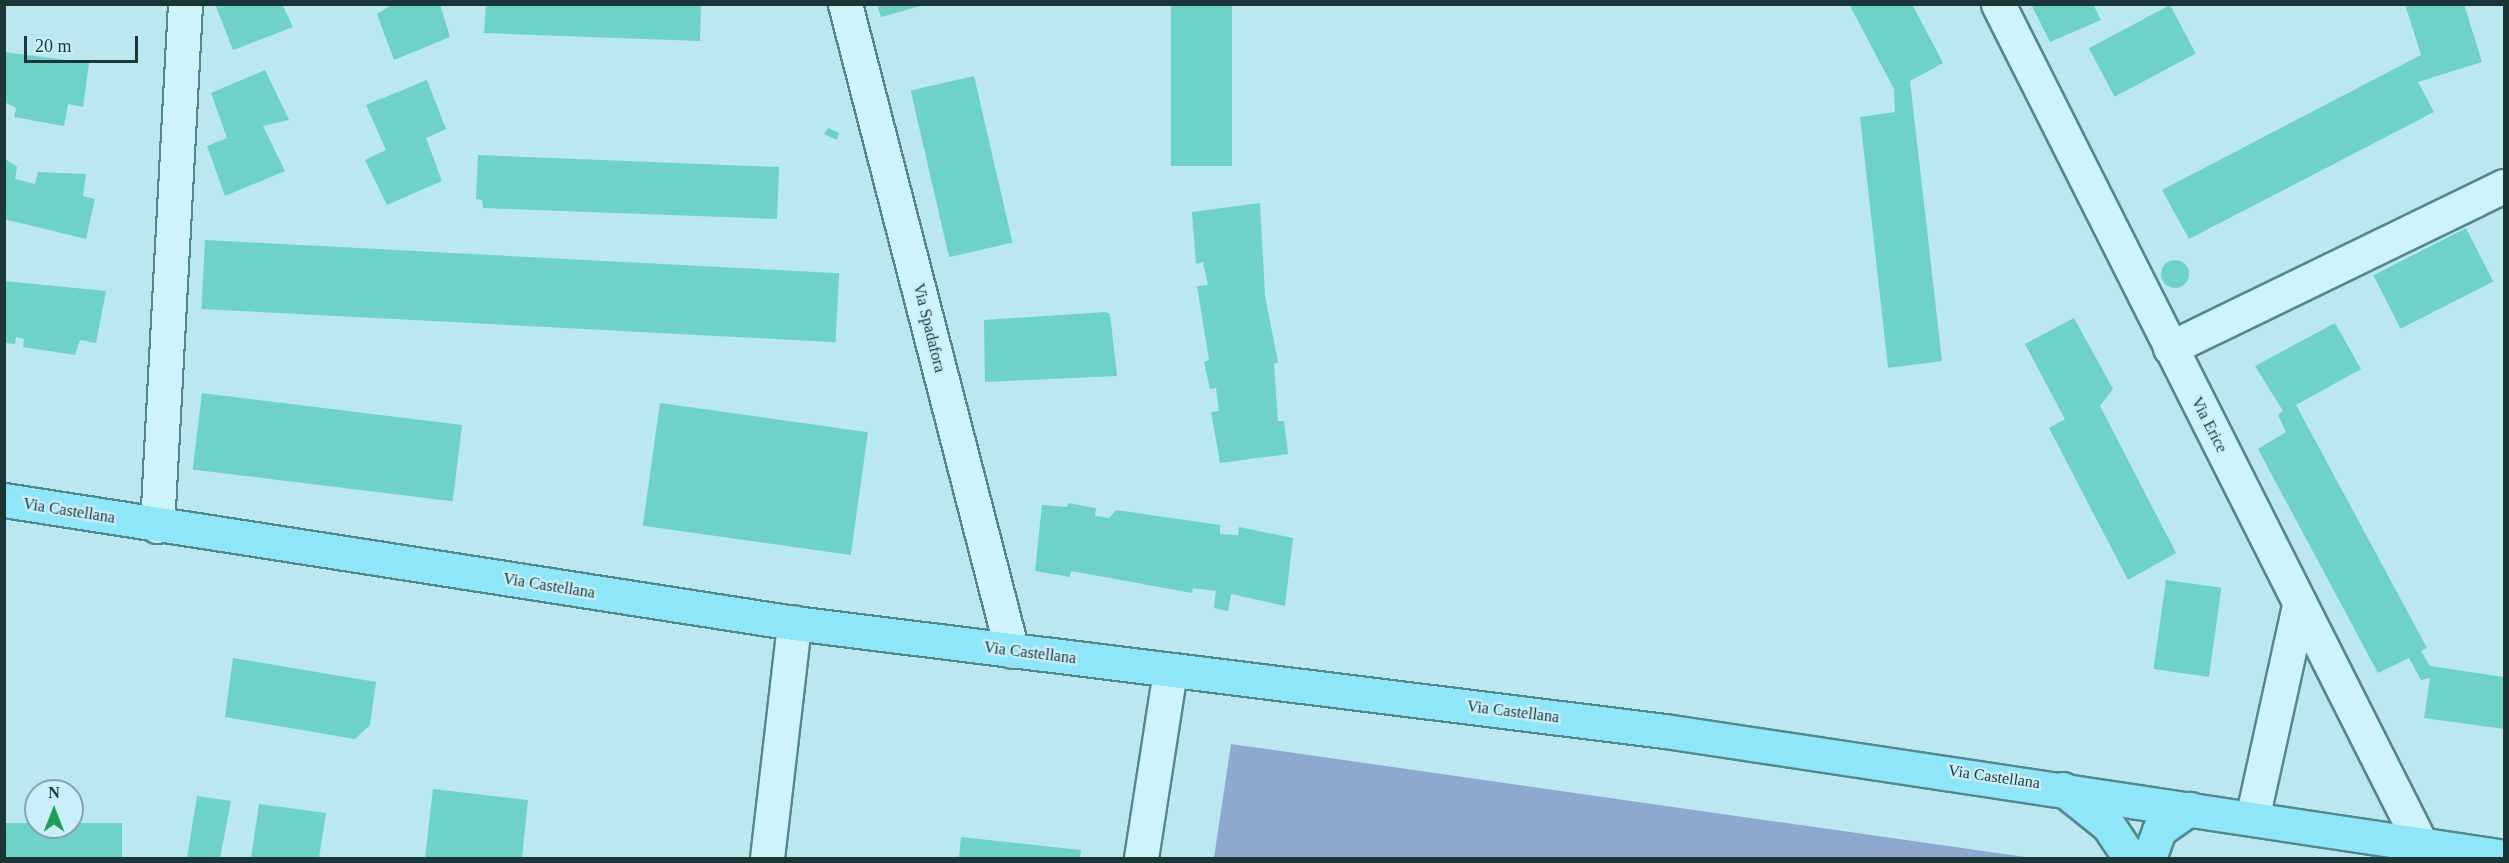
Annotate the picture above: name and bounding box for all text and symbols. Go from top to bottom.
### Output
scale bar [27,24,141,62]
text: 20 m [35,36,72,56]
street label: Via Spadafora [909,282,949,374]
street label: Via Erice [2187,394,2231,456]
street label: Via Castellana [22,494,116,528]
street label: Via Castellana [502,569,596,603]
street label: Via Castellana [983,638,1077,668]
street label: Via Castellana [1466,697,1560,727]
street label: Via Castellana [1947,761,2041,793]
north arrow [24,779,84,839]
text: N [48,784,60,801]

